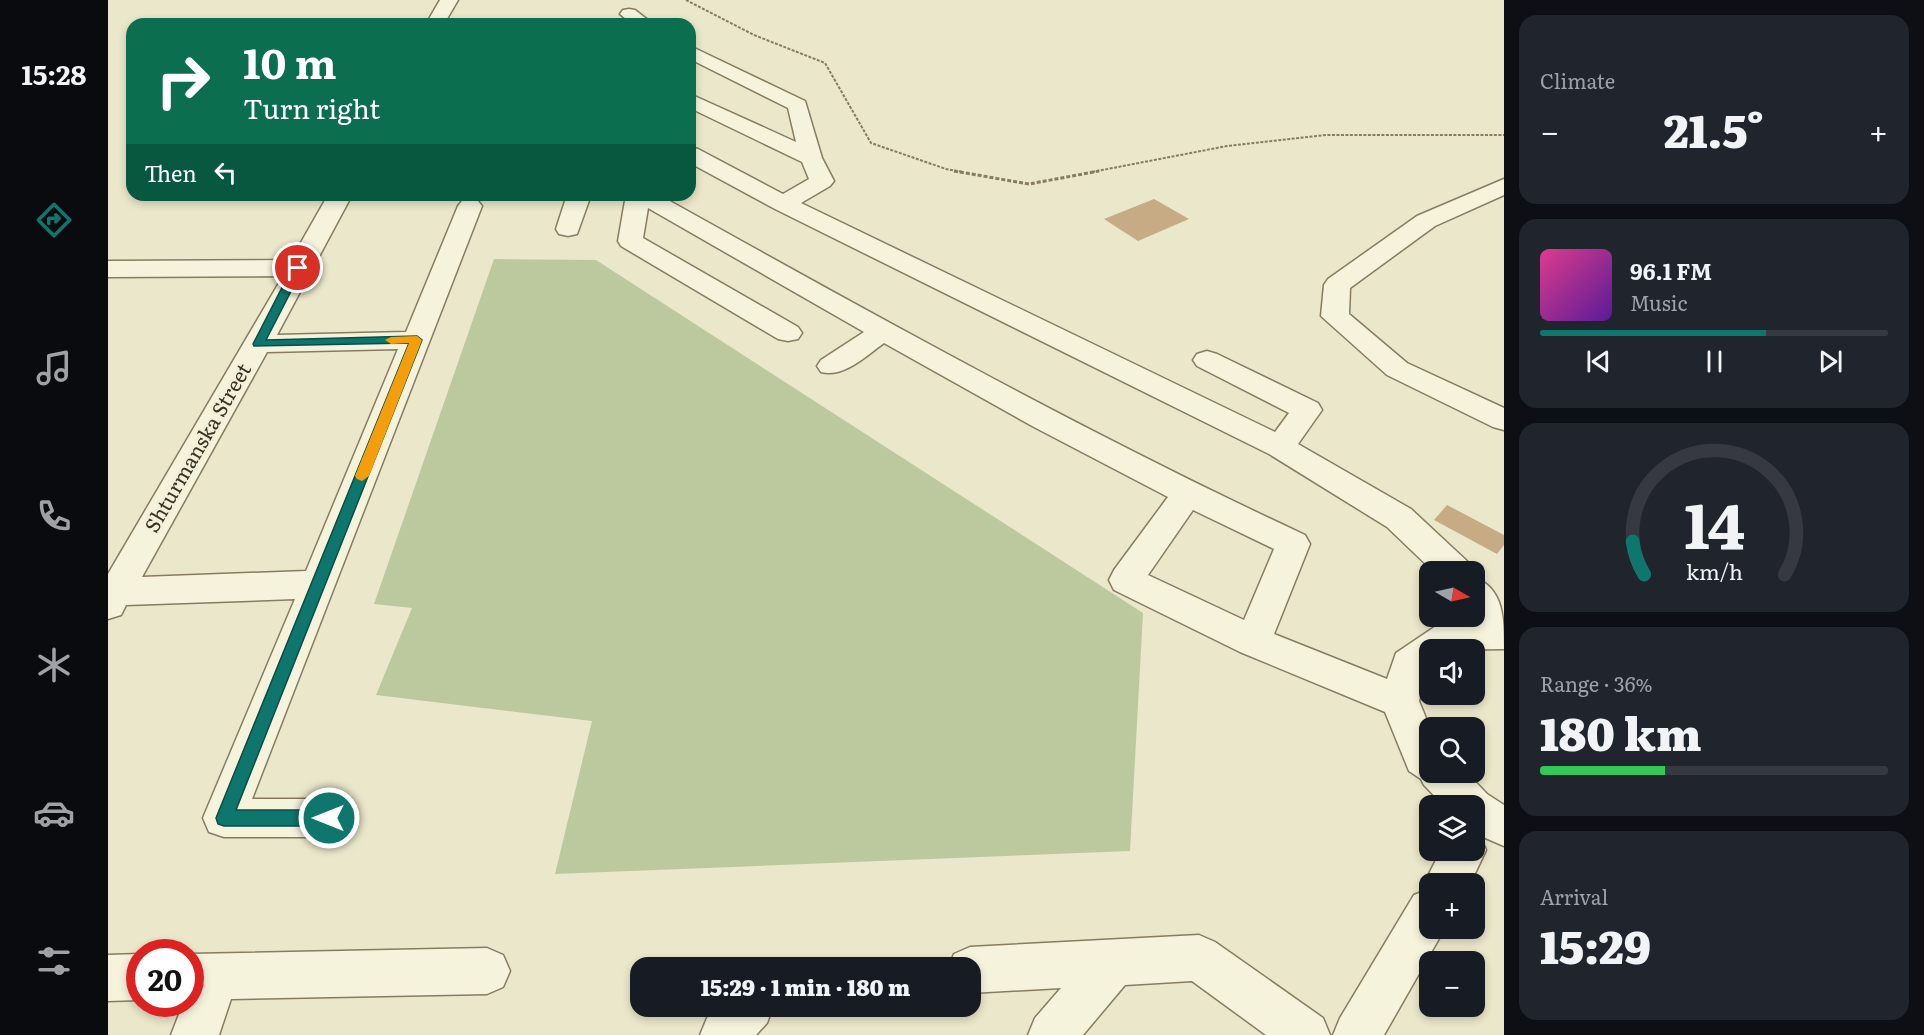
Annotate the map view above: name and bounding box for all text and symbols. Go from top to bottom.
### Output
text: 10 m [243,30,337,92]
icon: right [144,42,222,120]
text: 15:28 [21,53,87,93]
text: Climate [1540,65,1615,95]
text: Turn right [243,87,380,127]
text: 21.5° [1664,95,1764,162]
text: − [1540,105,1559,154]
text: + [1869,105,1888,154]
text: Then [144,156,197,189]
icon: left [209,156,242,189]
icon: directions [33,199,75,241]
pin [272,242,323,293]
icon: arrive [281,251,314,284]
text: 96.1 FM [1630,254,1712,287]
text: Music [1630,287,1687,317]
icon: previous [1582,345,1615,378]
icon: pause [1698,345,1731,378]
icon: next [1814,345,1847,378]
icon: music [33,347,75,389]
street label: Shturmanska Street [136,357,257,537]
text: 14 [1683,476,1745,568]
icon: phone [33,495,75,537]
text: km/h [1685,555,1743,587]
north arrow [1419,561,1485,627]
map controls [1419,561,1485,1017]
button: sound [1419,639,1485,705]
icon: climate [33,644,75,686]
text: Range · 36% [1540,668,1652,698]
text: 180 km [1540,698,1701,765]
button: search [1419,717,1485,783]
position arrow [297,786,361,850]
icon: car [33,792,75,834]
button: layers [1419,795,1485,861]
button: + [1419,873,1485,939]
text: Arrival [1540,881,1608,911]
text: 15:29 [1540,911,1651,978]
speed limit sign: 20 [126,939,204,1017]
icon: filters [33,940,75,982]
button: − [1419,951,1485,1017]
text: 15:29 · 1 min · 180 m [701,970,910,1003]

